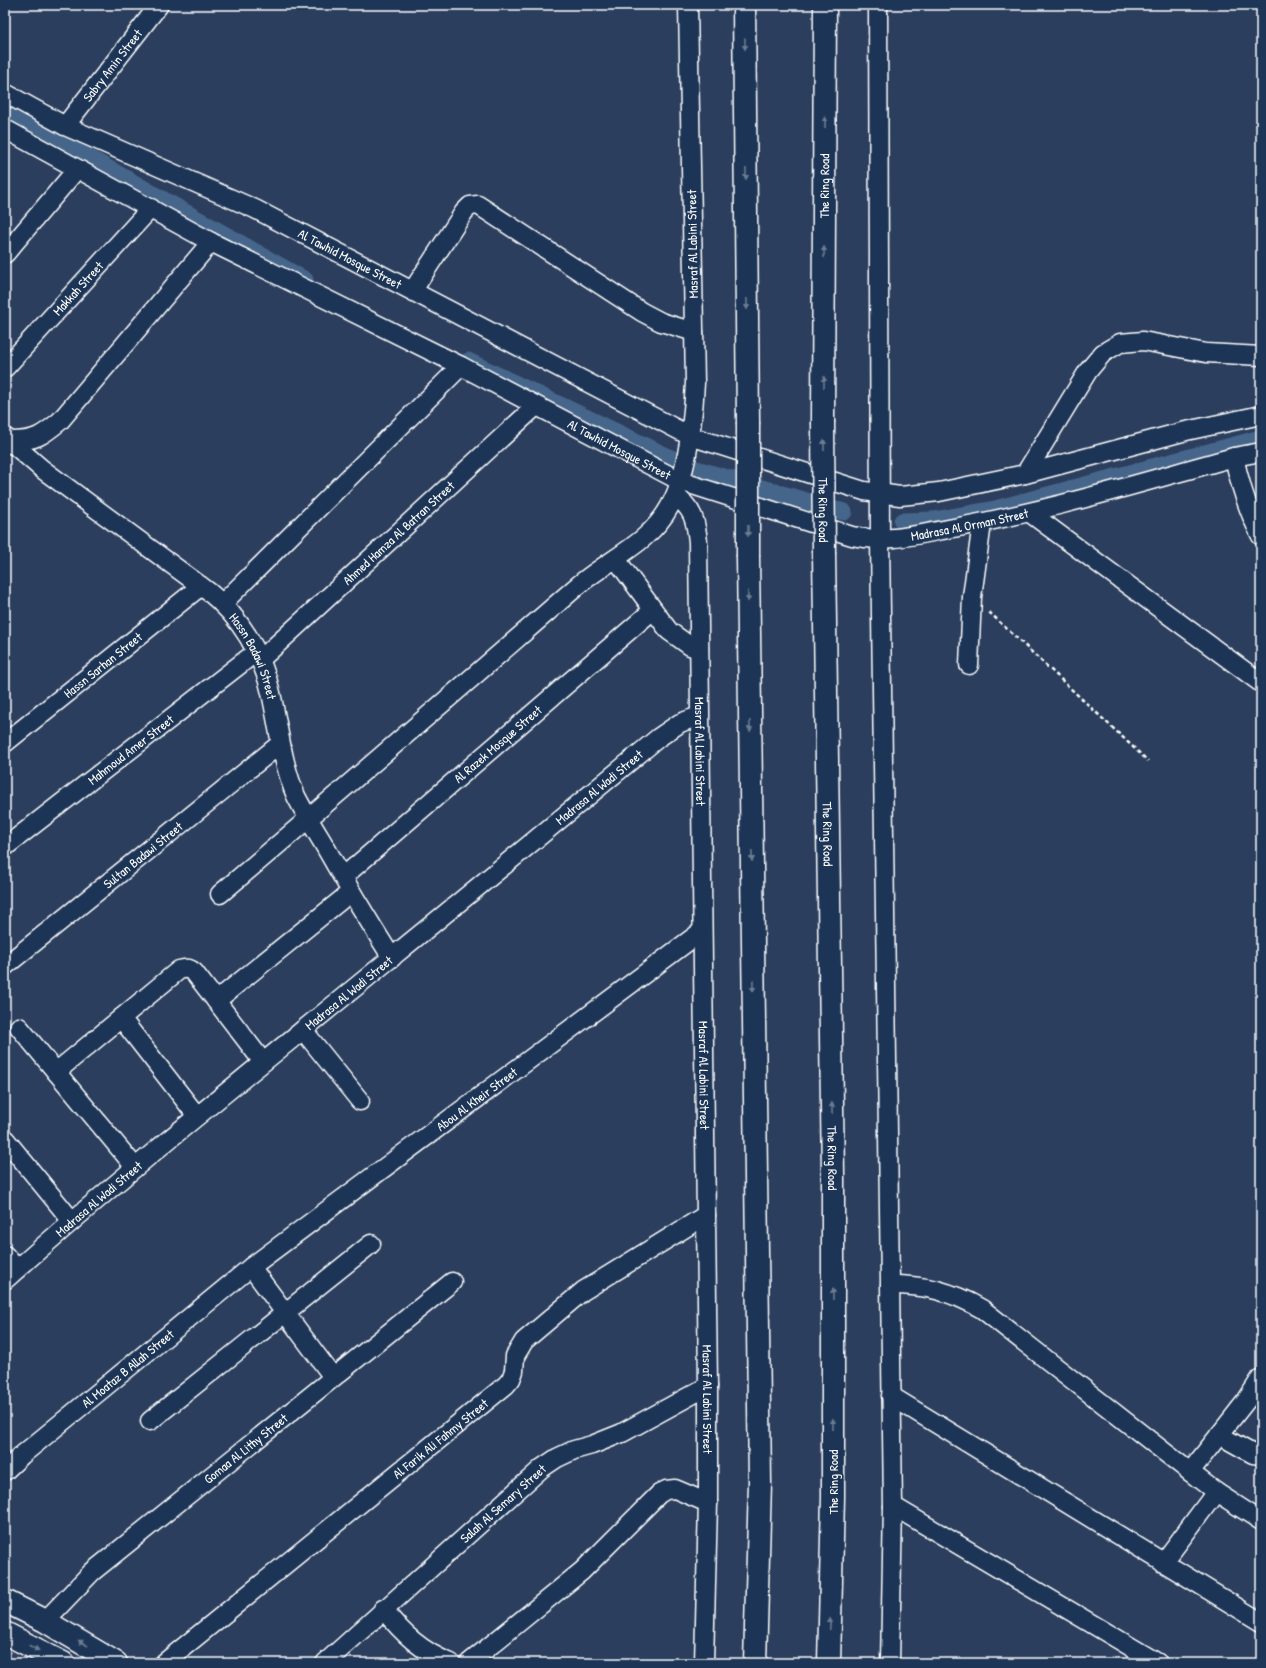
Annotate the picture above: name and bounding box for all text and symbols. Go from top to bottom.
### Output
street label: Sabry Amin Street [78,25,146,105]
one-way arrow [742,38,748,51]
one-way arrow [822,115,828,128]
street label: The Ring Road [815,154,833,218]
one-way arrow [743,168,749,181]
street label: Masraf Al Labini Street [682,189,702,298]
street label: Al Tawhid Mosque Street [295,224,405,293]
one-way arrow [821,245,827,258]
street label: Makkah Street [48,257,108,319]
one-way arrow [744,298,750,311]
one-way arrow [821,375,827,388]
street label: Al Tawhid Mosque Street [565,415,675,484]
one-way arrow [821,438,827,451]
street label: Ahmed Hamza Al Batran Street [339,476,459,589]
street label: The Ring Road [814,478,833,542]
street label: Madrasa Al Orman Street [909,504,1031,545]
one-way arrow [745,525,751,538]
one-way arrow [745,590,751,603]
street label: Hassn Badawi Street [225,609,281,701]
street label: Hassn Sarhan Street [59,627,146,702]
street label: Masraf Al Labini Street [691,697,710,806]
street label: Al Razek Mosque Street [450,701,546,787]
street label: Mahmoud Amer Street [84,710,178,789]
one-way arrow [747,720,753,733]
street label: Madrasa Al Wadi Street [551,745,647,829]
street label: The Ring Road [819,802,838,866]
street label: Sultan Badawi Street [99,817,187,892]
one-way arrow [748,850,755,862]
street label: Madrasa Al Wadi Street [301,951,397,1034]
one-way arrow [750,980,756,993]
street label: Masraf Al Labini Street [695,1021,714,1130]
street label: Abou Al Kheir Street [432,1062,521,1135]
one-way arrow [829,1101,835,1114]
street label: The Ring Road [823,1126,842,1190]
street label: Madrasa Al Wadi Street [51,1156,146,1241]
one-way arrow [830,1287,836,1300]
street label: Al Moataz B Allah Street [78,1325,178,1412]
street label: Masraf Al Labini Street [699,1345,717,1454]
street label: Al Farik Ali Fahmy Street [389,1394,492,1483]
street label: Gomaa Al Lithy Street [200,1409,292,1488]
one-way arrow [830,1417,836,1430]
street label: The Ring Road [824,1450,842,1514]
street label: Salah Al Semary Street [456,1459,550,1547]
one-way arrow [827,1617,833,1630]
one-way arrow [77,1640,88,1647]
one-way arrow [28,1645,40,1651]

